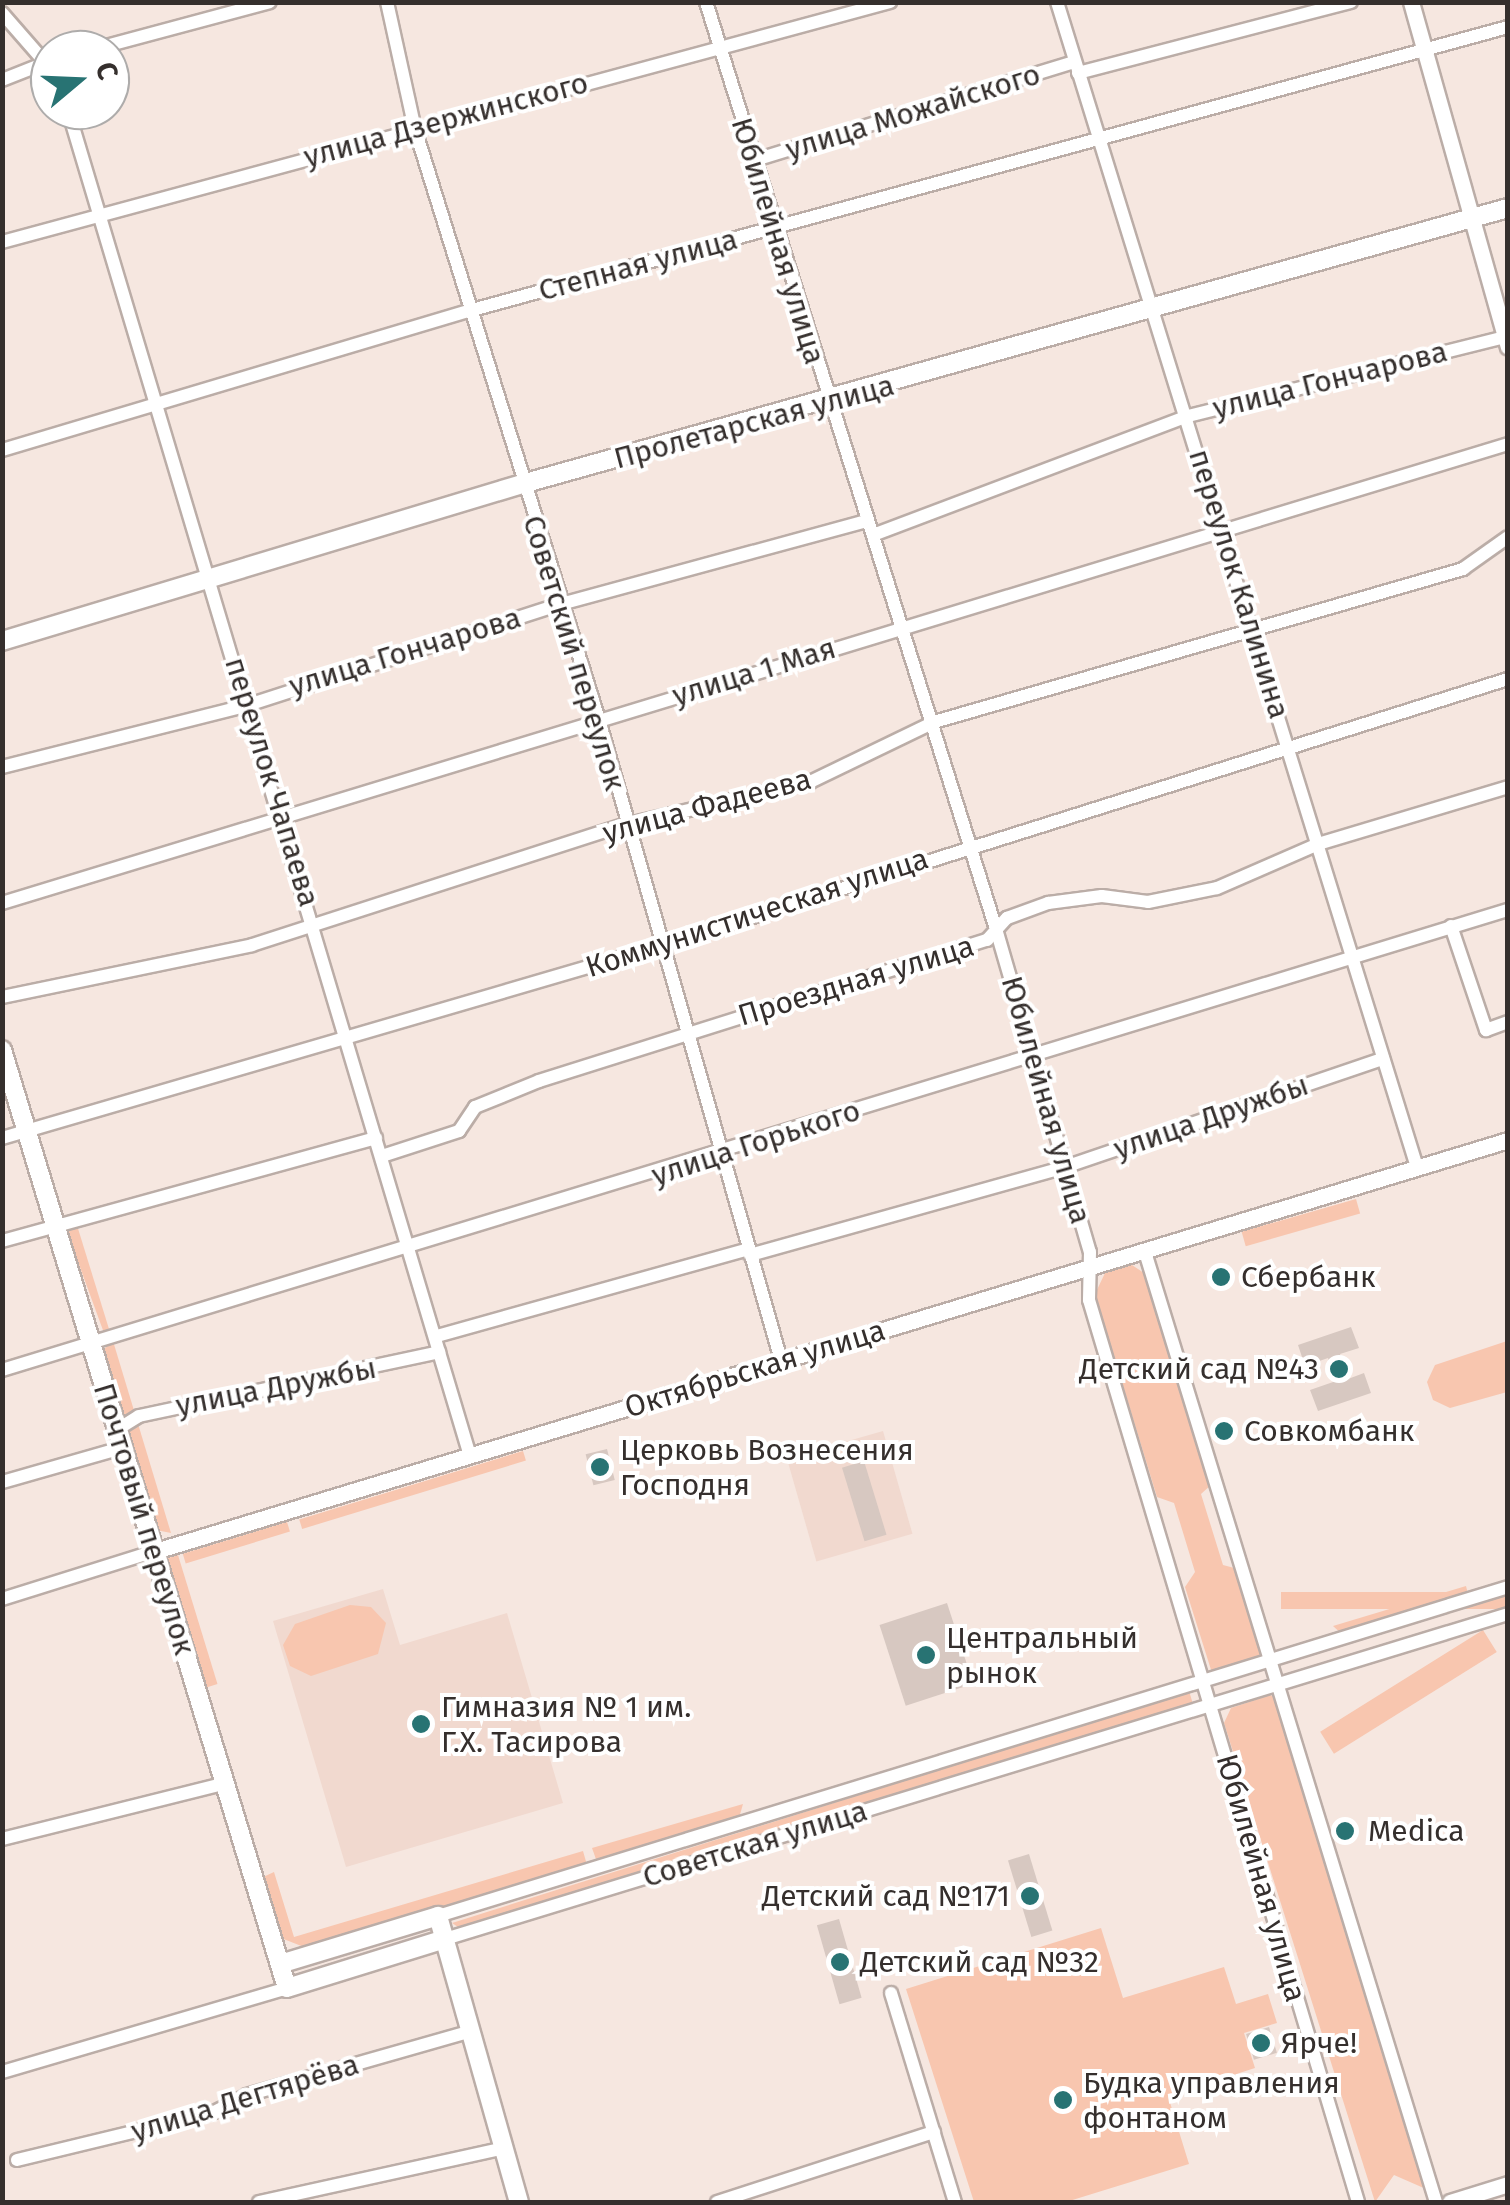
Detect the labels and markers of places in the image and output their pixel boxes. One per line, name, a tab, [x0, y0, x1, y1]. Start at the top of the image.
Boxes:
place label: Сбербанк	[1241, 1259, 1376, 1295]
marker: Сбербанк	[1210, 1266, 1232, 1288]
place label: Детский сад №43	[1079, 1351, 1319, 1387]
marker: Детский сад №43	[1328, 1358, 1350, 1380]
place label: Совкомбанк	[1244, 1413, 1414, 1449]
marker: Совкомбанк	[1213, 1420, 1235, 1442]
place label: Церковь Вознесения Господня	[620, 1432, 914, 1502]
marker: Церковь Вознесения Господня	[589, 1456, 611, 1478]
place label: Центральный рынок	[946, 1620, 1138, 1690]
marker: Центральный рынок	[915, 1644, 937, 1666]
place label: Гимназия № 1 им. Г.Х. Тасирова	[441, 1689, 691, 1760]
marker: Гимназия № 1 им. Г.Х. Тасирова	[410, 1713, 432, 1735]
place label: Mеdica	[1368, 1813, 1464, 1849]
marker: Mеdica	[1332, 1818, 1358, 1844]
place label: Детский сад №171	[762, 1878, 1010, 1914]
marker: Детский сад №171	[1019, 1885, 1041, 1907]
place label: Детский сад №32	[860, 1944, 1099, 1980]
marker: Детский сад №32	[829, 1951, 851, 1973]
place label: Ярче!	[1281, 2025, 1357, 2061]
marker: Ярче!	[1250, 2032, 1272, 2054]
place label: Будка управления фонтаном	[1083, 2065, 1340, 2136]
marker: Будка управления фонтаном	[1052, 2089, 1074, 2111]

